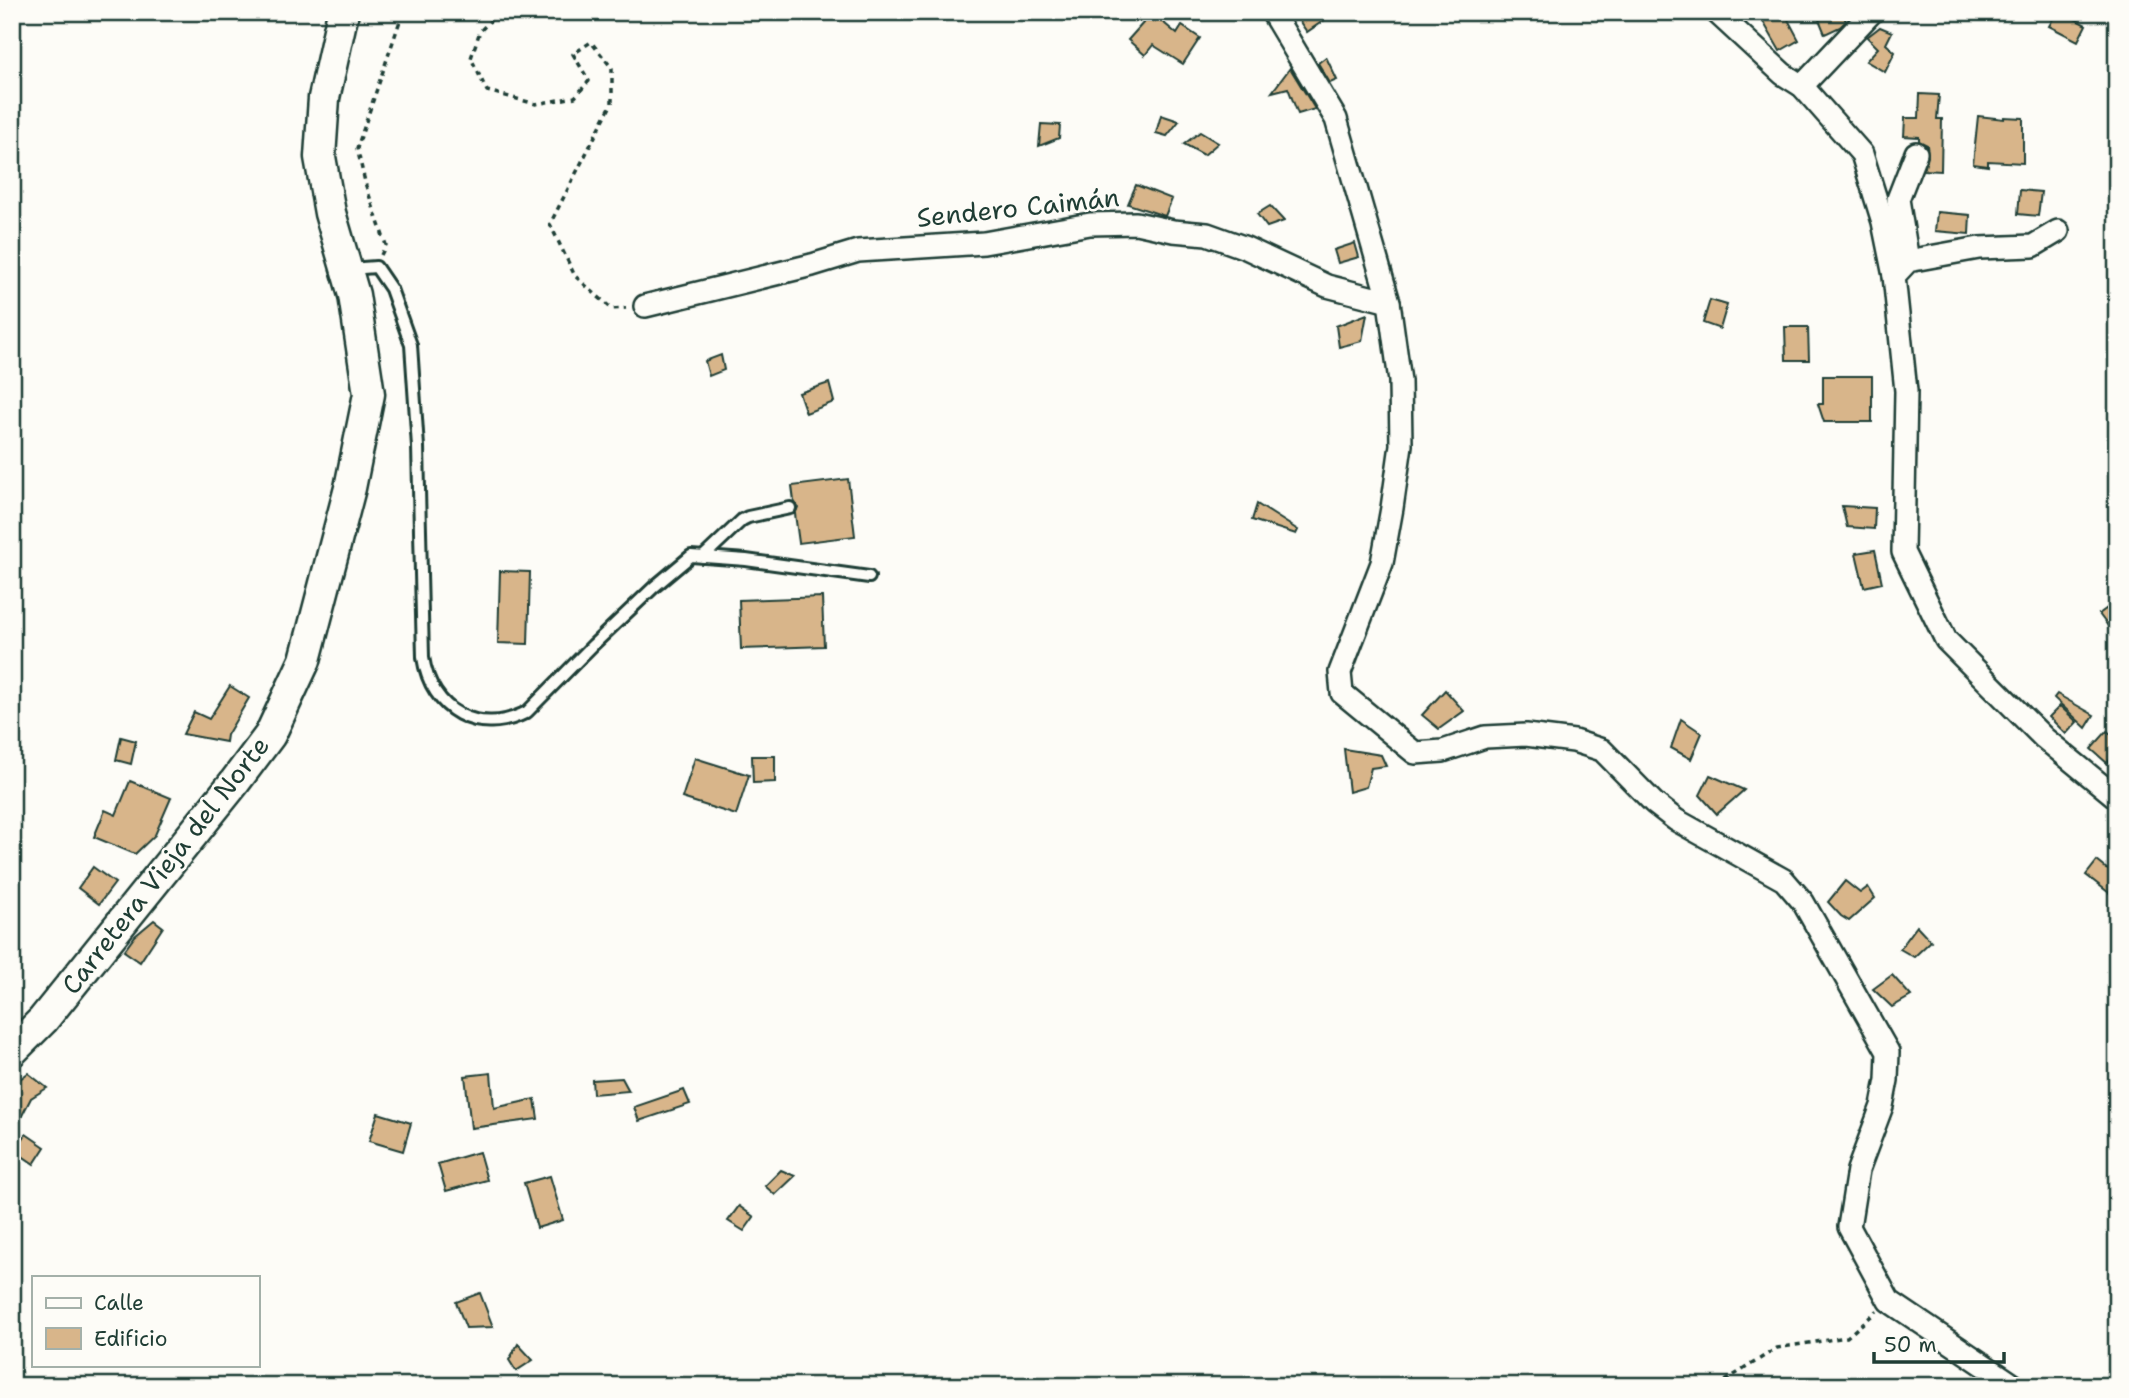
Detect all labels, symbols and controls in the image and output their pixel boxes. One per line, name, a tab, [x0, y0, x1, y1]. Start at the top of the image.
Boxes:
street label: Sendero Caimán	[915, 179, 1121, 235]
street label: Carretera Vieja del Norte	[53, 729, 277, 1001]
legend	[32, 1276, 259, 1366]
text: Calle	[94, 1289, 144, 1317]
scale bar	[1874, 1321, 2003, 1365]
text: Edificio	[94, 1325, 167, 1353]
text: 50 m	[1884, 1331, 1937, 1359]

